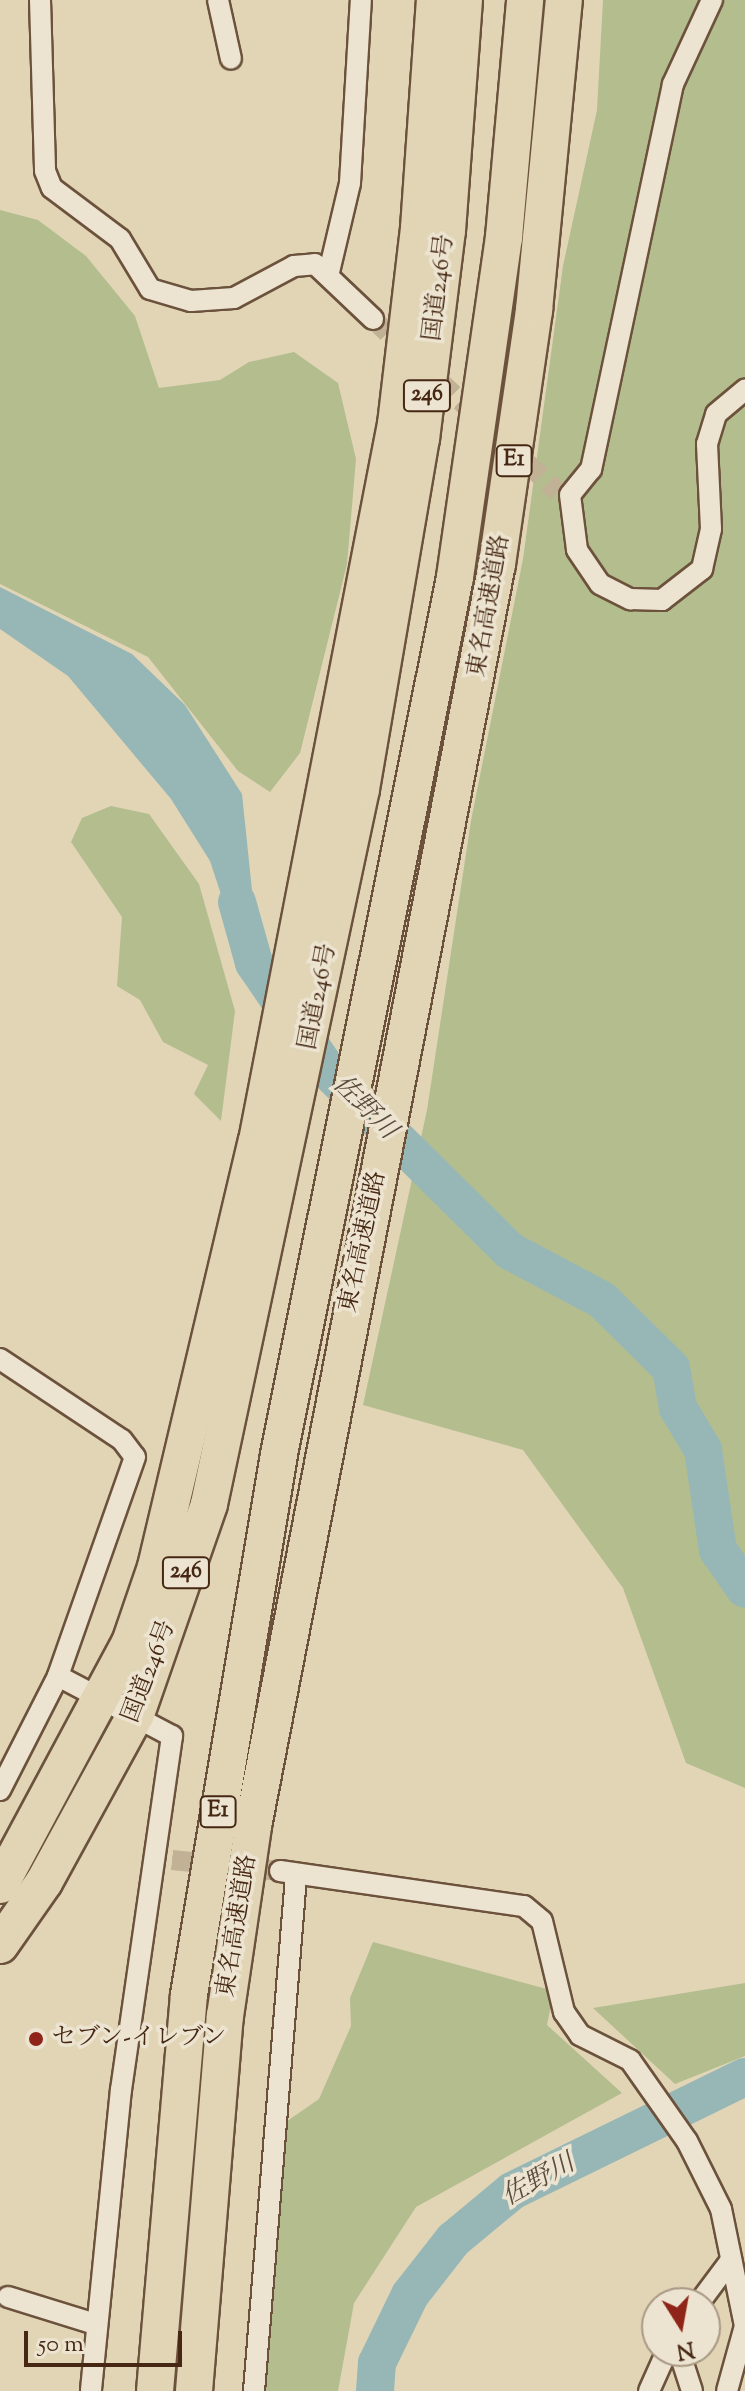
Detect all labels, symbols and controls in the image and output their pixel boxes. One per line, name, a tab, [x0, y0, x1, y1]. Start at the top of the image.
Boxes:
street label: 国道246号	[419, 233, 461, 343]
road number: 246	[401, 378, 453, 414]
road number: E1	[494, 443, 534, 479]
street label: 東名高速道路	[463, 533, 517, 679]
street label: 国道246号	[295, 942, 343, 1052]
water label: 佐野川	[325, 1069, 403, 1147]
street label: 東名高速道路	[335, 1169, 393, 1315]
road number: 246	[160, 1555, 212, 1591]
street label: 国道246号	[117, 1617, 183, 1727]
road number: E1	[198, 1794, 238, 1830]
street label: 東名高速道路	[213, 1853, 263, 1999]
place label: セブン-イレブン	[52, 2025, 228, 2053]
marker: セブン-イレブン	[27, 2030, 45, 2048]
water label: 佐野川	[497, 2148, 581, 2214]
north arrow	[641, 2287, 721, 2367]
scale bar	[28, 2315, 186, 2365]
text: 50 m	[38, 2328, 84, 2362]
text: N	[674, 2331, 697, 2366]

